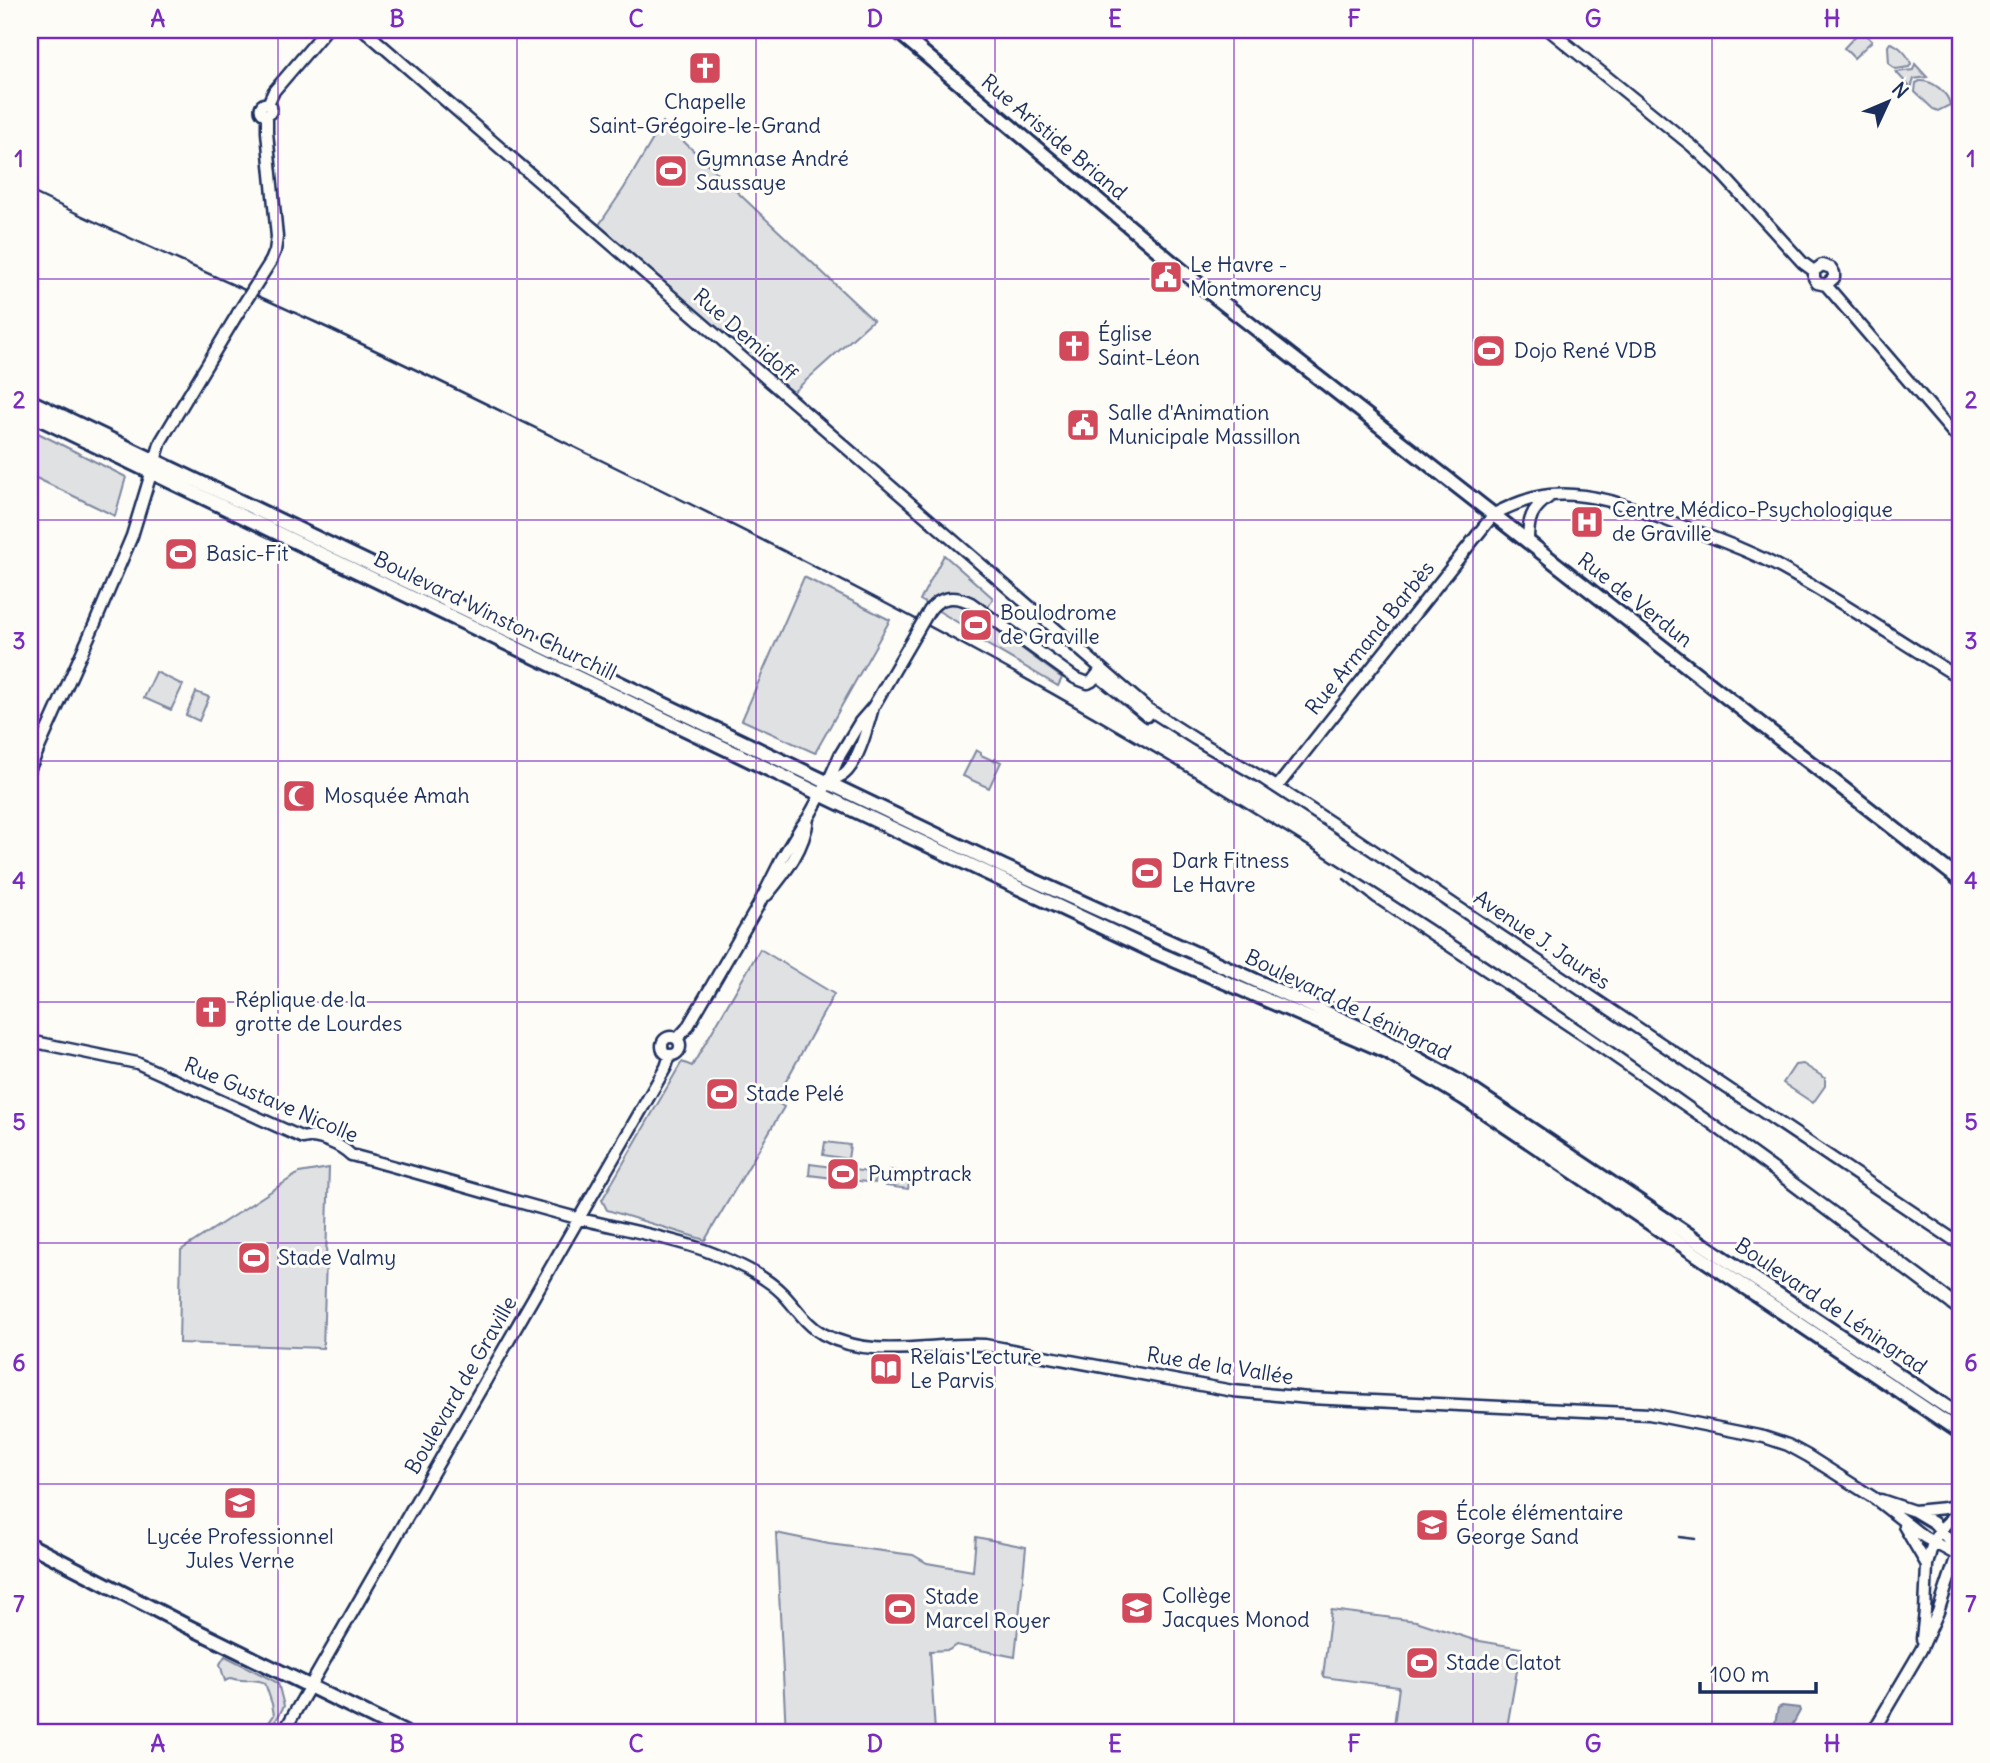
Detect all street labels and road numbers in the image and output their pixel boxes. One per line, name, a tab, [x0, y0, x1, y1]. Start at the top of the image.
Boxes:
street label: Rue Aristide Briand	[976, 68, 1133, 205]
street label: Rue Demidoff	[688, 282, 804, 388]
street label: Boulevard Winston Churchill	[370, 545, 621, 686]
street label: Rue de Verdun	[1572, 546, 1698, 653]
street label: Rue Armand Barbès	[1299, 555, 1440, 720]
street label: Avenue J. Jaurès	[1469, 884, 1616, 995]
street label: Boulevard de Léningrad	[1241, 943, 1456, 1066]
street label: Rue Gustave Nicolle	[180, 1051, 362, 1148]
street label: Boulevard de Léningrad	[1730, 1231, 1932, 1380]
street label: Boulevard de Graville	[399, 1291, 523, 1479]
street label: Rue de la Vallée	[1145, 1341, 1295, 1390]

